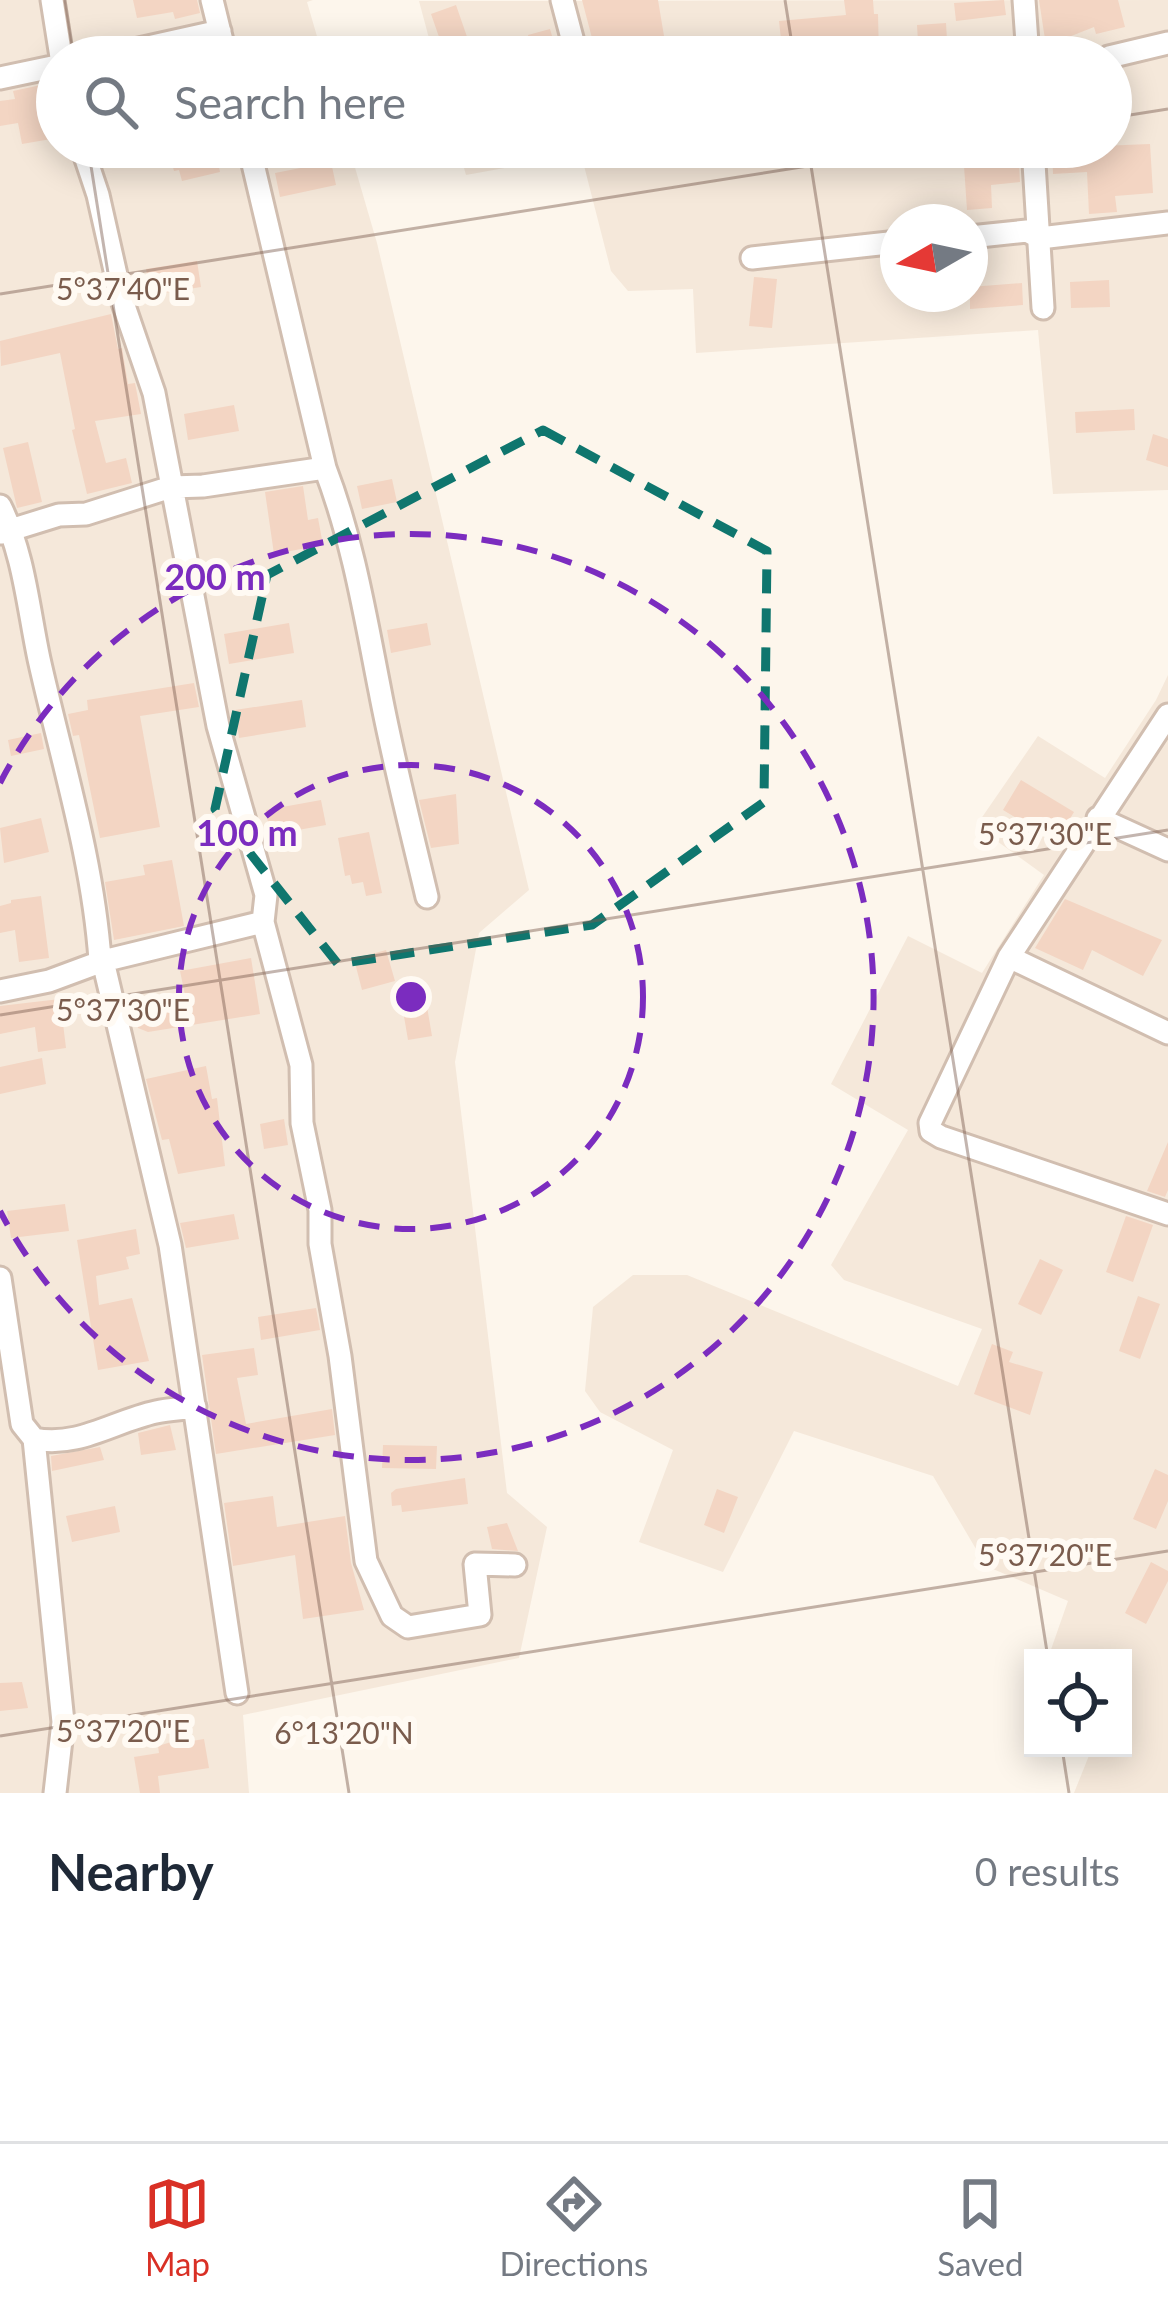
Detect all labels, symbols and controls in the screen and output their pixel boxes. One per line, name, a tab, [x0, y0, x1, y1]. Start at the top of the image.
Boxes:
search box	[36, 36, 1132, 168]
icon: search	[78, 69, 144, 135]
text: Search here	[174, 75, 406, 129]
north arrow	[880, 204, 988, 312]
text: 5°37'40"E	[56, 270, 190, 306]
text: 200 m	[164, 554, 266, 598]
text: 100 m	[196, 810, 298, 854]
text: 5°37'30"E	[978, 815, 1112, 851]
centre of rings	[390, 976, 432, 1018]
text: 5°37'30"E	[56, 991, 190, 1027]
text: 5°37'20"E	[978, 1536, 1112, 1572]
map controls	[1024, 1649, 1132, 1757]
button: locate	[1024, 1649, 1132, 1757]
text: 5°37'20"E	[56, 1712, 190, 1748]
text: 6°13'20"N	[274, 1714, 414, 1750]
text: Nearby	[48, 1841, 214, 1902]
text: 0 results	[975, 1848, 1120, 1894]
tab: Map	[144, 2171, 210, 2283]
tab: Directions	[499, 2171, 648, 2283]
tab: Saved	[937, 2171, 1024, 2283]

